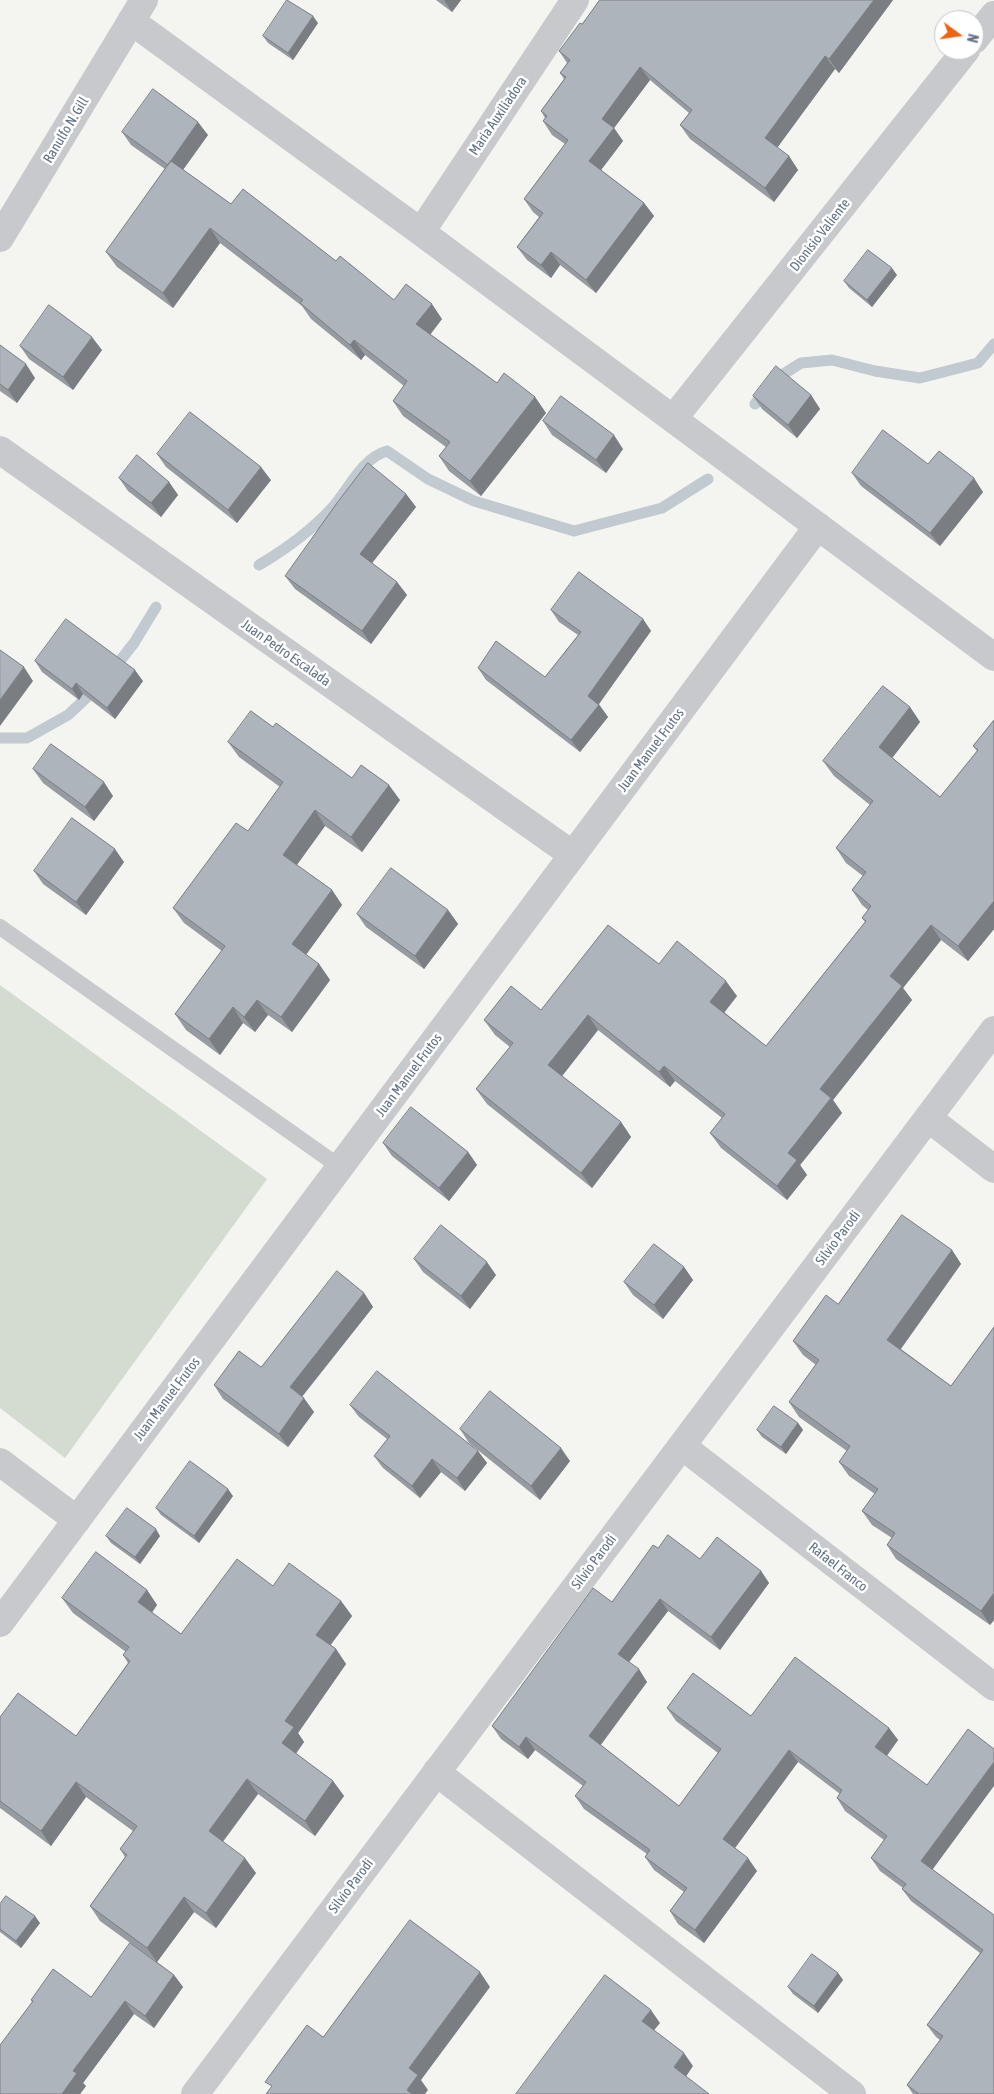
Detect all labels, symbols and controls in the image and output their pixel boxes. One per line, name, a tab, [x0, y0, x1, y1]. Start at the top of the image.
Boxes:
north arrow	[934, 10, 984, 60]
text: N	[964, 32, 981, 44]
street label: Maria Auxiliadora	[466, 74, 530, 158]
street label: Ranulfo N. Gill	[40, 94, 92, 166]
street label: Dionisio Valiente	[786, 195, 854, 275]
street label: Juan Pedro Escalada	[238, 616, 334, 690]
street label: Juan Manuel Frutos	[614, 705, 688, 795]
street label: Juan Manuel Frutos	[372, 1030, 446, 1120]
street label: Silvio Parodi	[812, 1207, 864, 1269]
street label: Juan Manuel Frutos	[130, 1354, 204, 1444]
street label: Silvio Parodi	[568, 1531, 620, 1593]
street label: Rafael Franco	[805, 1539, 871, 1595]
street label: Silvio Parodi	[325, 1855, 377, 1917]

